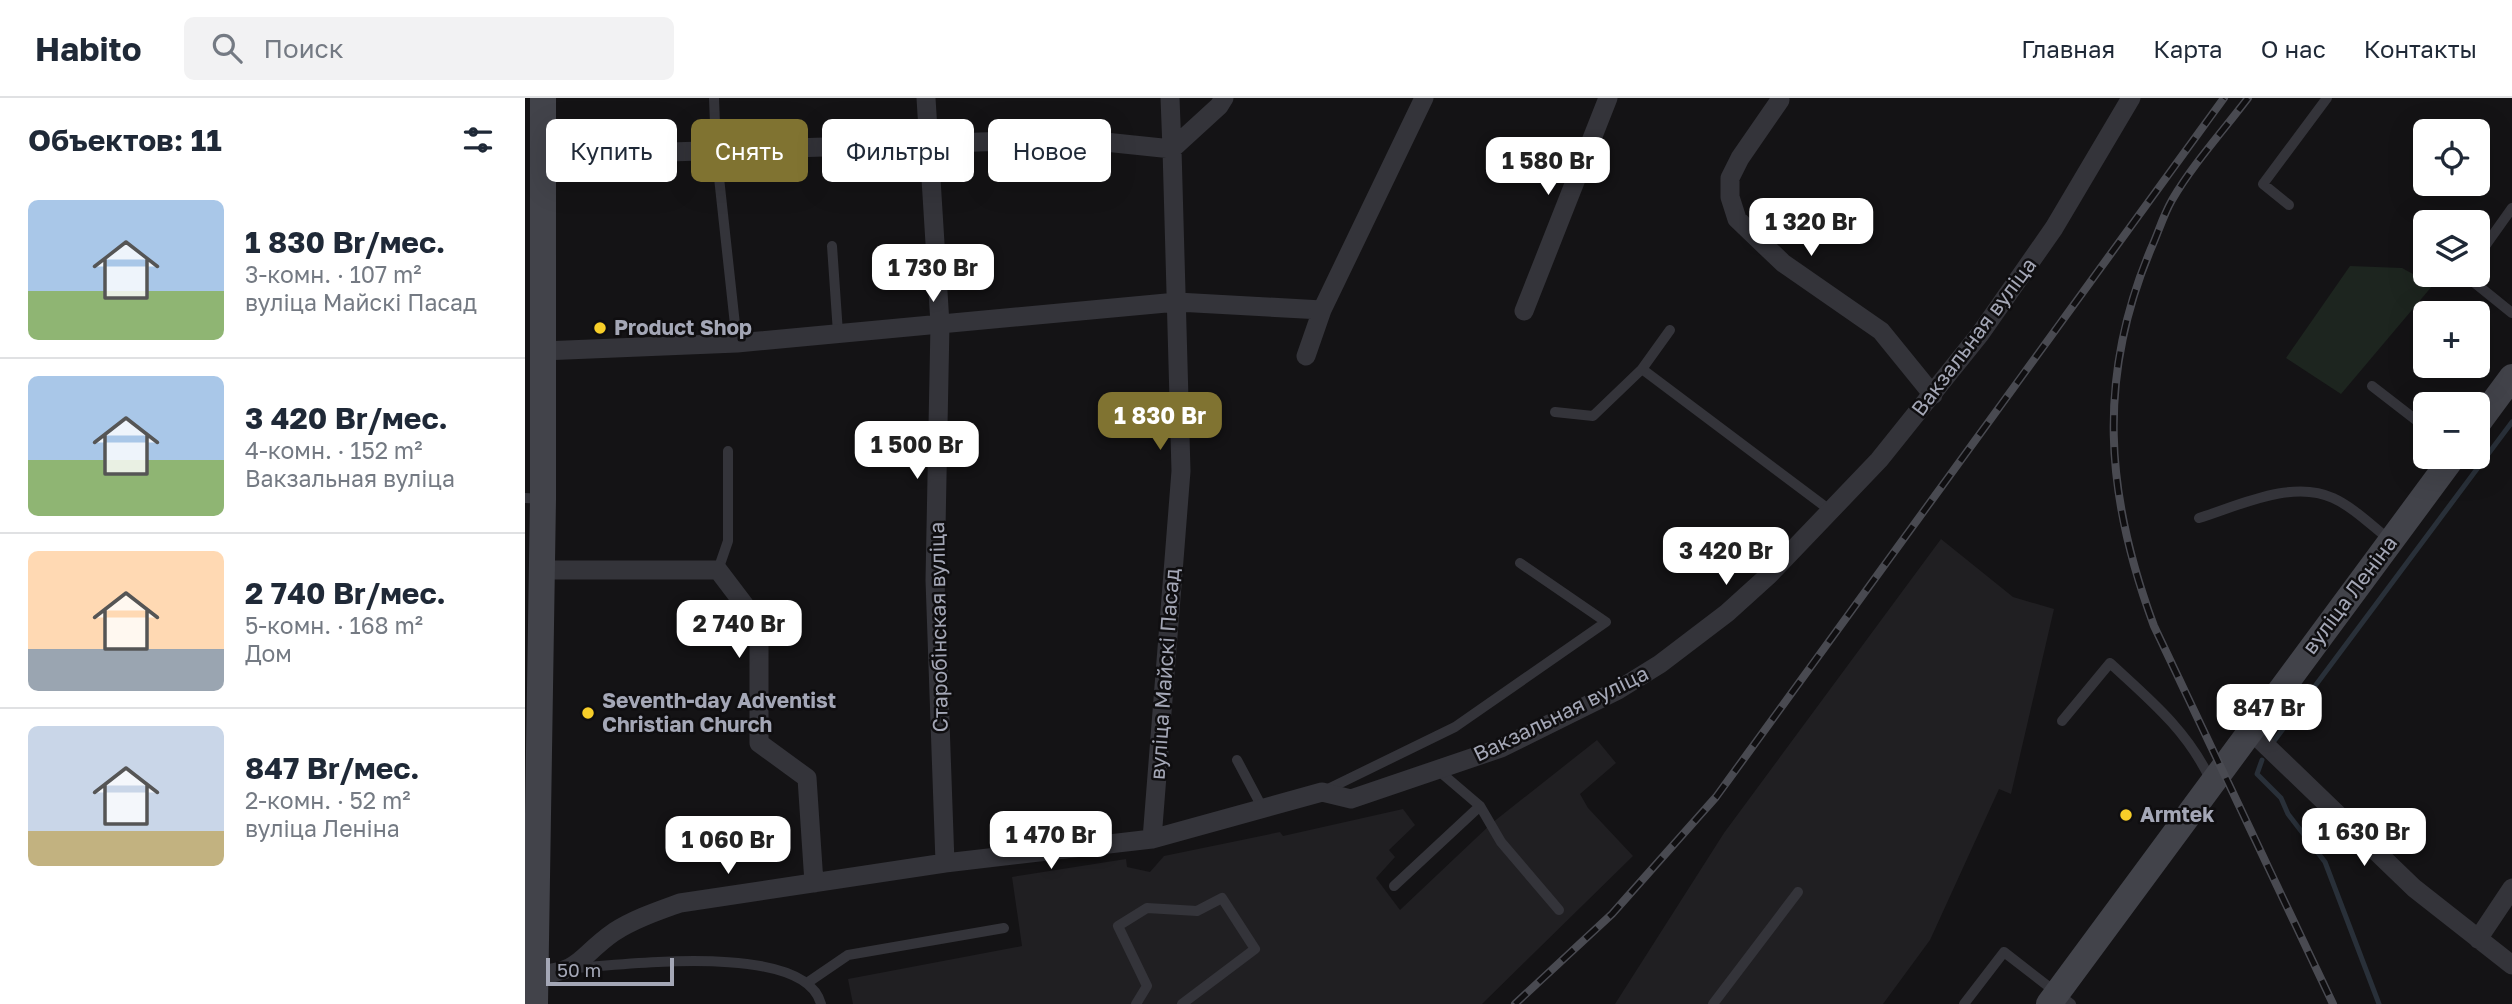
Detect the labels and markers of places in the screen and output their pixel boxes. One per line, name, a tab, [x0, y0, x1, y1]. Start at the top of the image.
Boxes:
pin: 1 580 Br	[1476, 138, 1620, 197]
pin: 1 320 Br	[1739, 198, 1883, 258]
pin: 1 730 Br	[861, 244, 1005, 304]
place label: Product Shop	[614, 314, 752, 340]
marker: Product Shop	[592, 320, 608, 336]
pin: 1 830 Br	[1088, 392, 1232, 452]
pin: 1 500 Br	[845, 422, 989, 481]
pin: 3 420 Br	[1654, 528, 1798, 587]
pin: 2 740 Br	[667, 601, 811, 660]
pin: 847 Br	[2212, 684, 2326, 744]
place label: Seventh-day Adventist Christian Church	[602, 687, 836, 737]
marker: Seventh-day Adventist Christian Church	[580, 705, 596, 721]
place label: Armtek	[2140, 801, 2214, 827]
marker: Armtek	[2118, 807, 2134, 823]
pin: 1 630 Br	[2292, 808, 2436, 868]
pin: 1 470 Br	[979, 812, 1123, 871]
pin: 1 060 Br	[656, 816, 800, 876]

